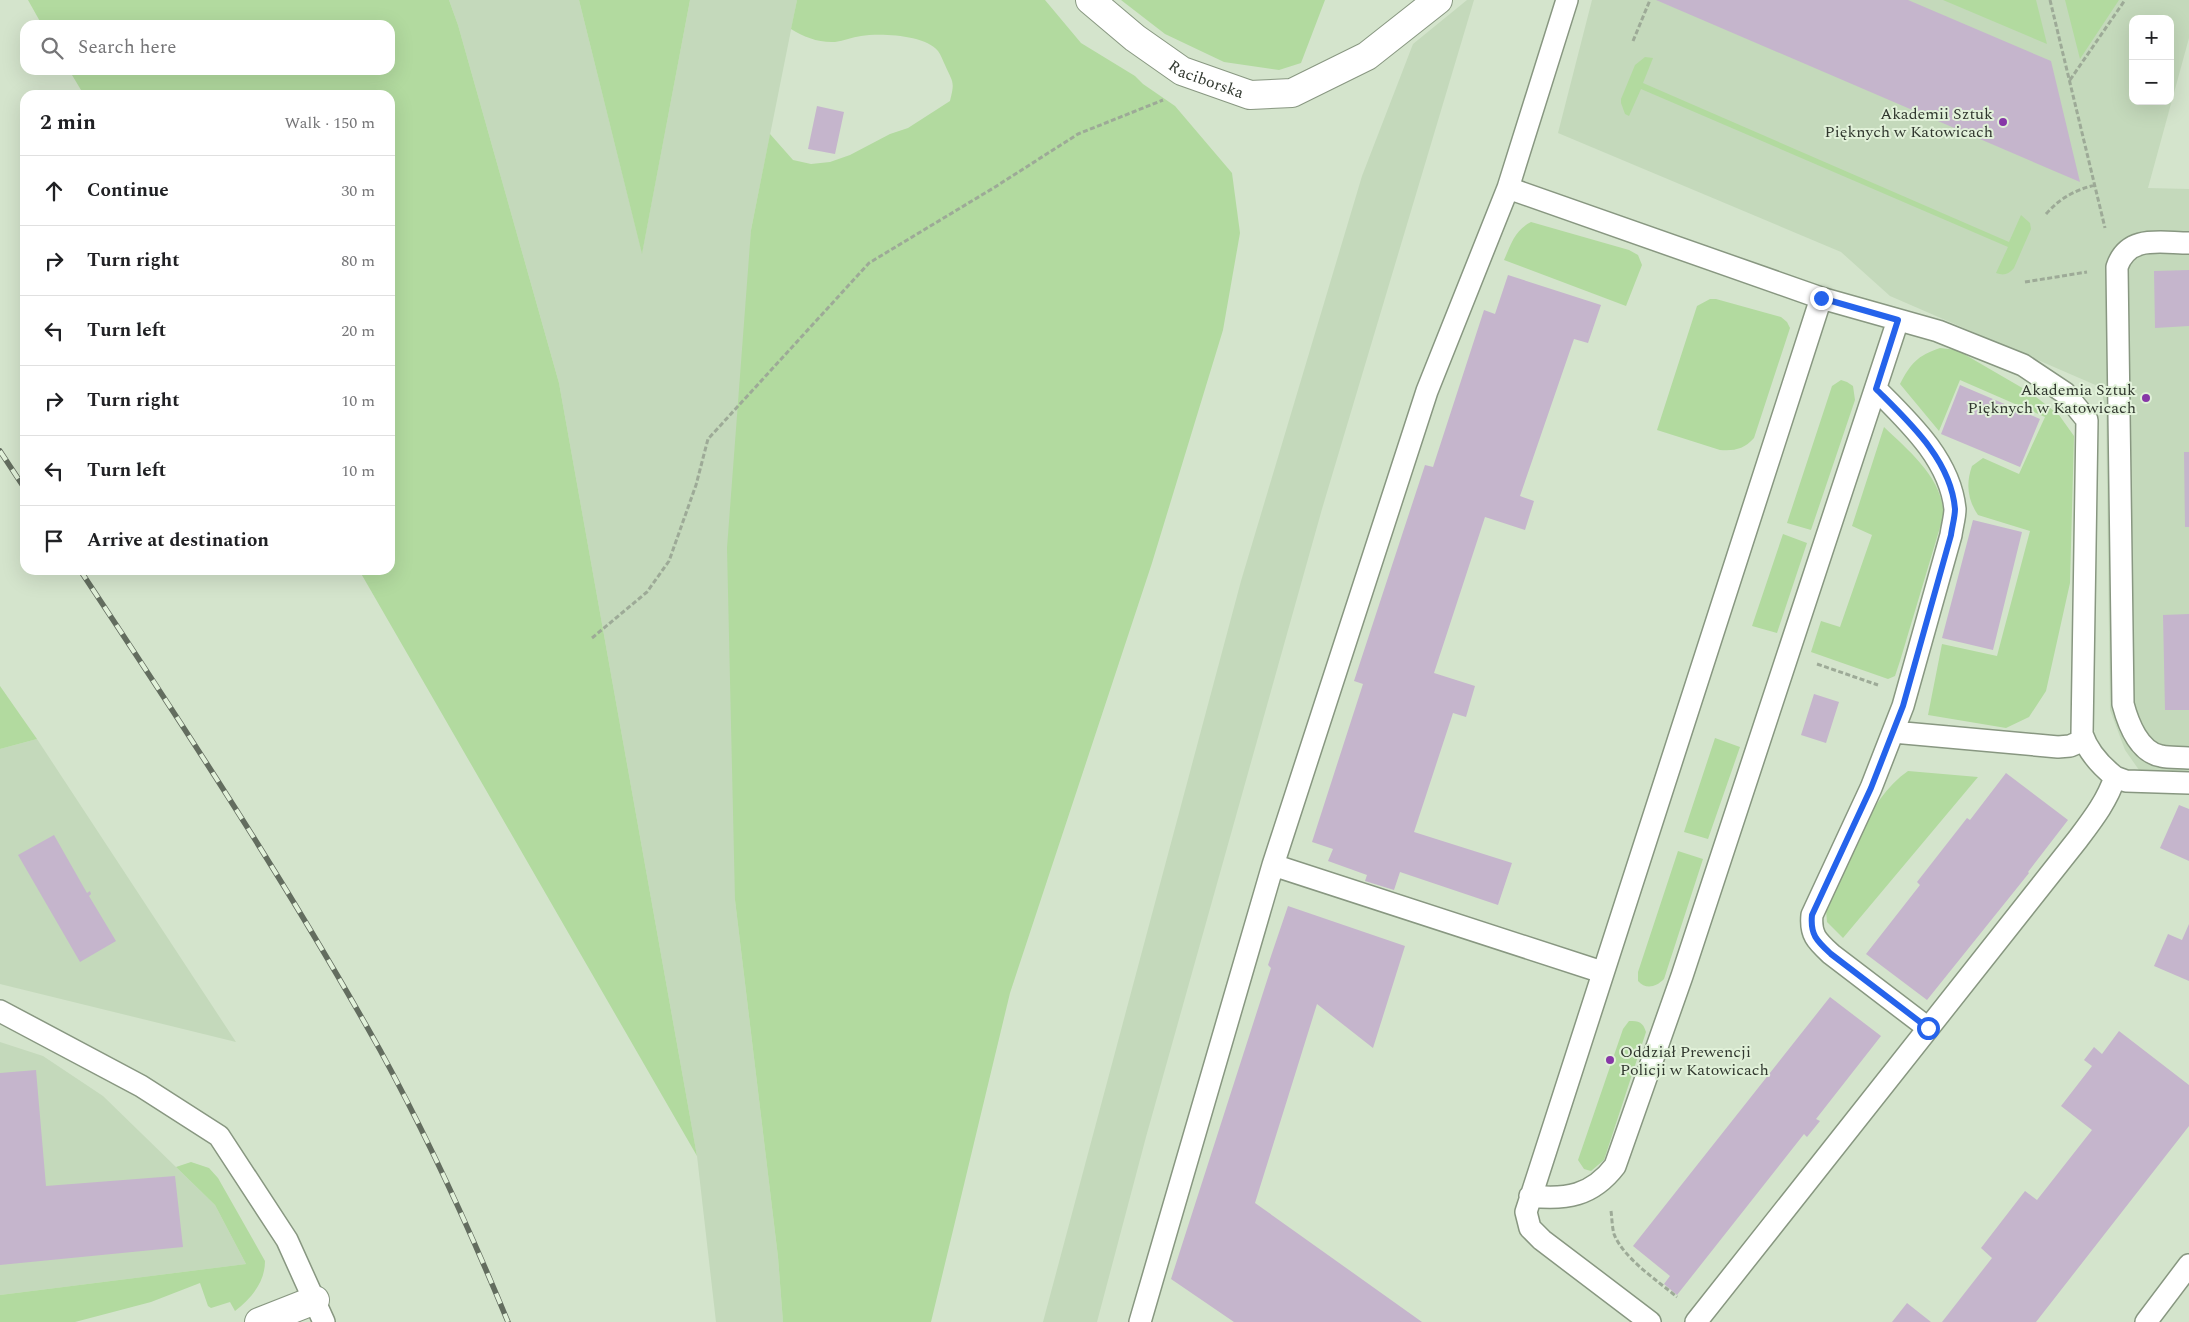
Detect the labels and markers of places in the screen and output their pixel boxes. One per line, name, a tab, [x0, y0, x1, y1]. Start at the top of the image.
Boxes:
place label: Akademii Sztuk Pięknych w Katowicach	[1824, 102, 1993, 144]
marker: Akademii Sztuk Pięknych w Katowicach	[1997, 116, 2009, 128]
place label: Akademia Sztuk Pięknych w Katowicach	[1967, 378, 2136, 420]
marker: Akademia Sztuk Pięknych w Katowicach	[2140, 392, 2152, 404]
place label: Oddział Prewencji Policji w Katowicach	[1620, 1040, 1769, 1082]
marker: Oddział Prewencji Policji w Katowicach	[1604, 1054, 1616, 1066]

